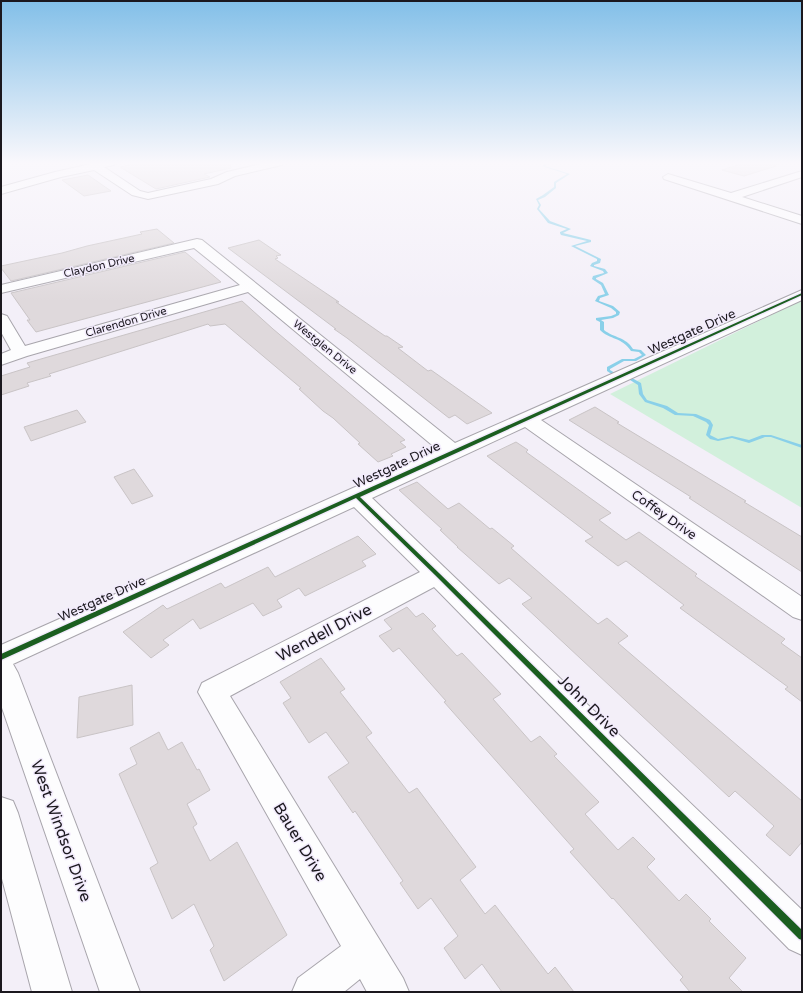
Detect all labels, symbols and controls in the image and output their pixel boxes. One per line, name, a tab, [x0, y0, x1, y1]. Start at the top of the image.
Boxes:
street label: Claydon Drive	[62, 252, 136, 280]
street label: Clarendon Drive	[84, 304, 168, 340]
street label: Westgate Drive	[646, 306, 738, 358]
street label: Westglen Drive	[290, 317, 360, 377]
street label: Westgate Drive	[351, 438, 443, 492]
street label: Coffey Drive	[628, 487, 700, 543]
street label: Westgate Drive	[56, 573, 148, 625]
street label: Wendell Drive	[273, 600, 375, 666]
street label: John Drive	[554, 671, 624, 741]
street label: West Windsor Drive	[26, 757, 96, 905]
street label: Bauer Drive	[269, 799, 331, 885]

